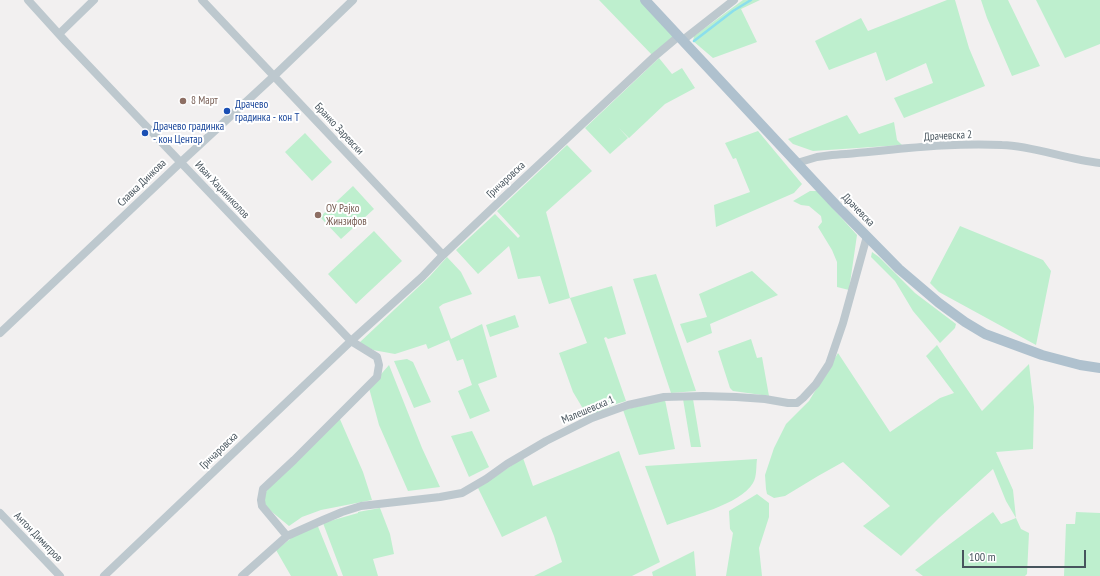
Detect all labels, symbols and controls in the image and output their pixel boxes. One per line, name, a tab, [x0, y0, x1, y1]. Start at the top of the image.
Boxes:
place label: 8 Март	[191, 94, 218, 108]
marker: 8 Март	[178, 96, 188, 106]
place label: Драчево градинка - кон Т	[235, 98, 299, 124]
street label: Бранко Заревски	[312, 100, 366, 158]
marker: Драчево градинка - кон Т	[222, 106, 232, 116]
place label: Драчево градинка - кон Центар	[153, 120, 224, 146]
marker: Драчево градинка - кон Центар	[140, 128, 150, 138]
street label: Драчевска 2	[924, 128, 972, 144]
street label: Славка Динкова	[115, 157, 169, 209]
street label: Иван Хаџиниколов	[192, 159, 252, 221]
street label: Грнчаровска	[484, 159, 528, 201]
street label: Драчевска	[839, 191, 877, 229]
place label: ОУ Рајко Жинзифов	[326, 202, 367, 228]
marker: ОУ Рајко Жинзифов	[313, 210, 323, 220]
street label: Малешевска 1	[560, 393, 616, 427]
street label: Грнчаровска	[197, 430, 241, 472]
street label: Антон Димитров	[11, 509, 65, 565]
scale bar	[964, 542, 1088, 568]
text: 100 m	[969, 549, 996, 564]

